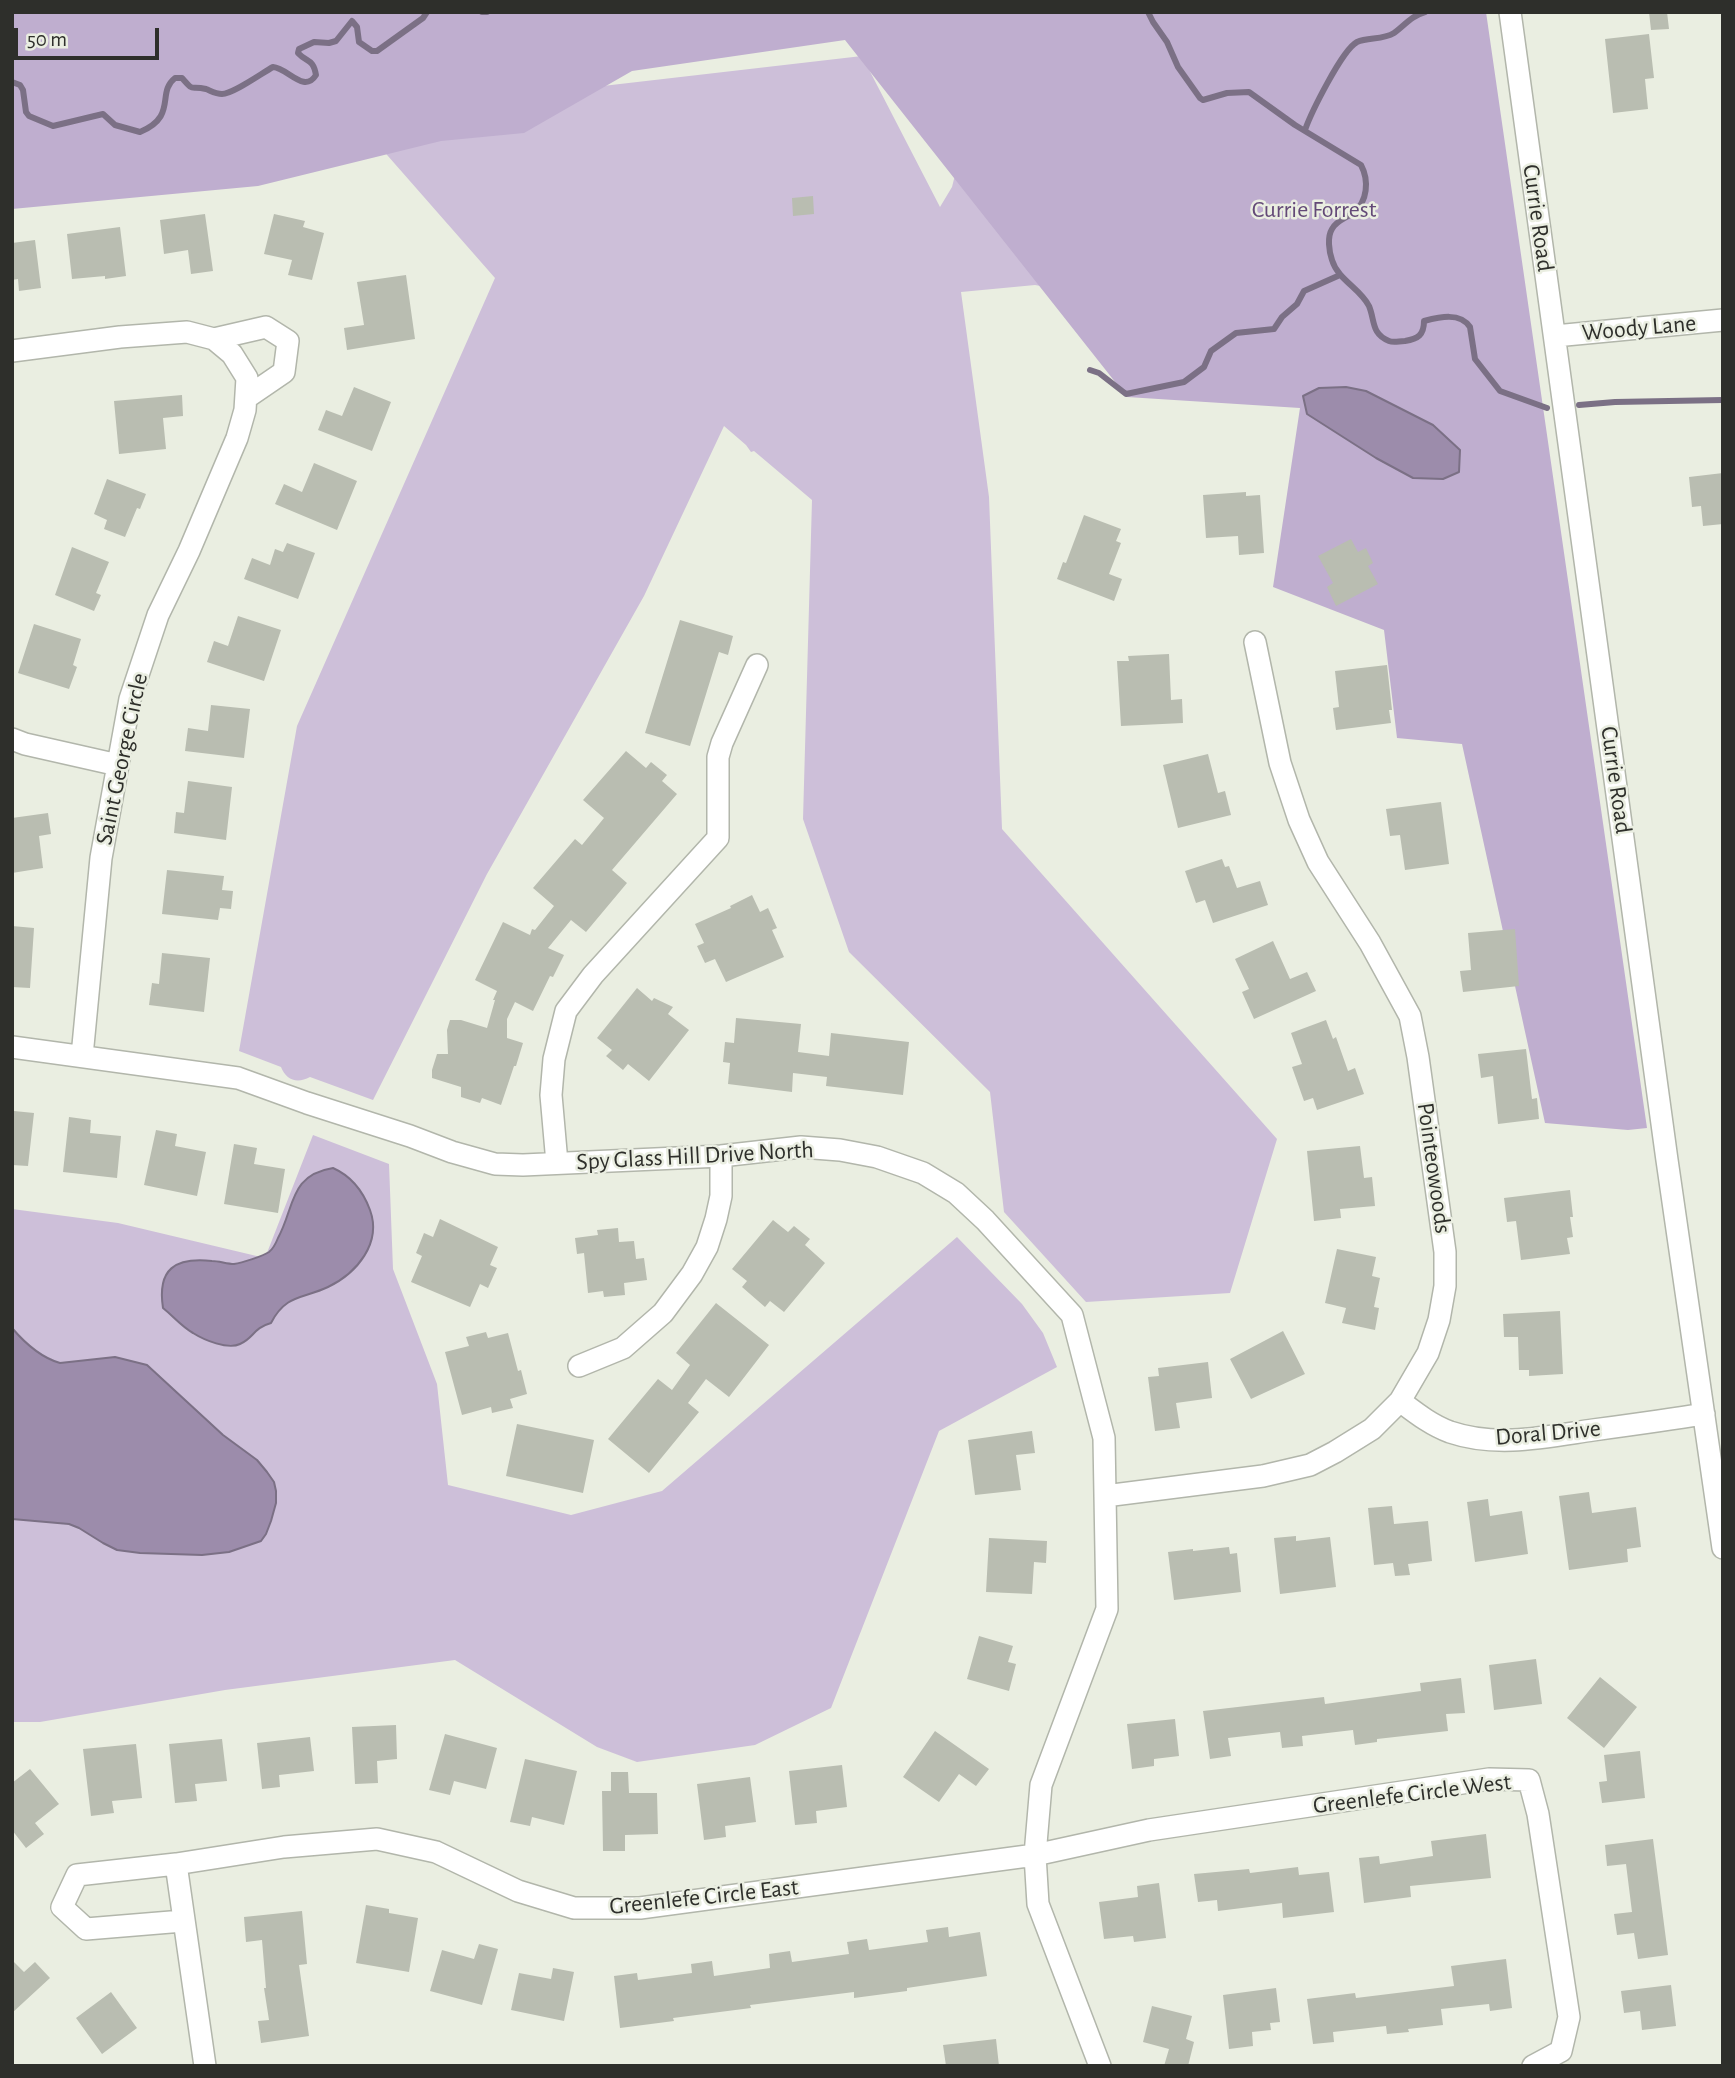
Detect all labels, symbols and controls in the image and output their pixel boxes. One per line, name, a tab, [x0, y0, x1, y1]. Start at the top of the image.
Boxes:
scale bar	[18, 14, 163, 58]
text: 50 m	[27, 29, 67, 50]
street label: Currie Road	[1516, 162, 1560, 274]
park label: Currie Forrest	[1252, 196, 1376, 224]
street label: Woody Lane	[1581, 309, 1697, 347]
street label: Saint George Circle	[90, 670, 154, 848]
street label: Currie Road	[1594, 724, 1638, 836]
street label: Pointeowoods	[1411, 1101, 1457, 1235]
street label: Spy Glass Hill Drive North	[576, 1135, 814, 1177]
street label: Doral Drive	[1494, 1414, 1602, 1452]
street label: Greenlefe Circle West	[1311, 1768, 1513, 1820]
street label: Greenlefe Circle East	[608, 1873, 800, 1921]

